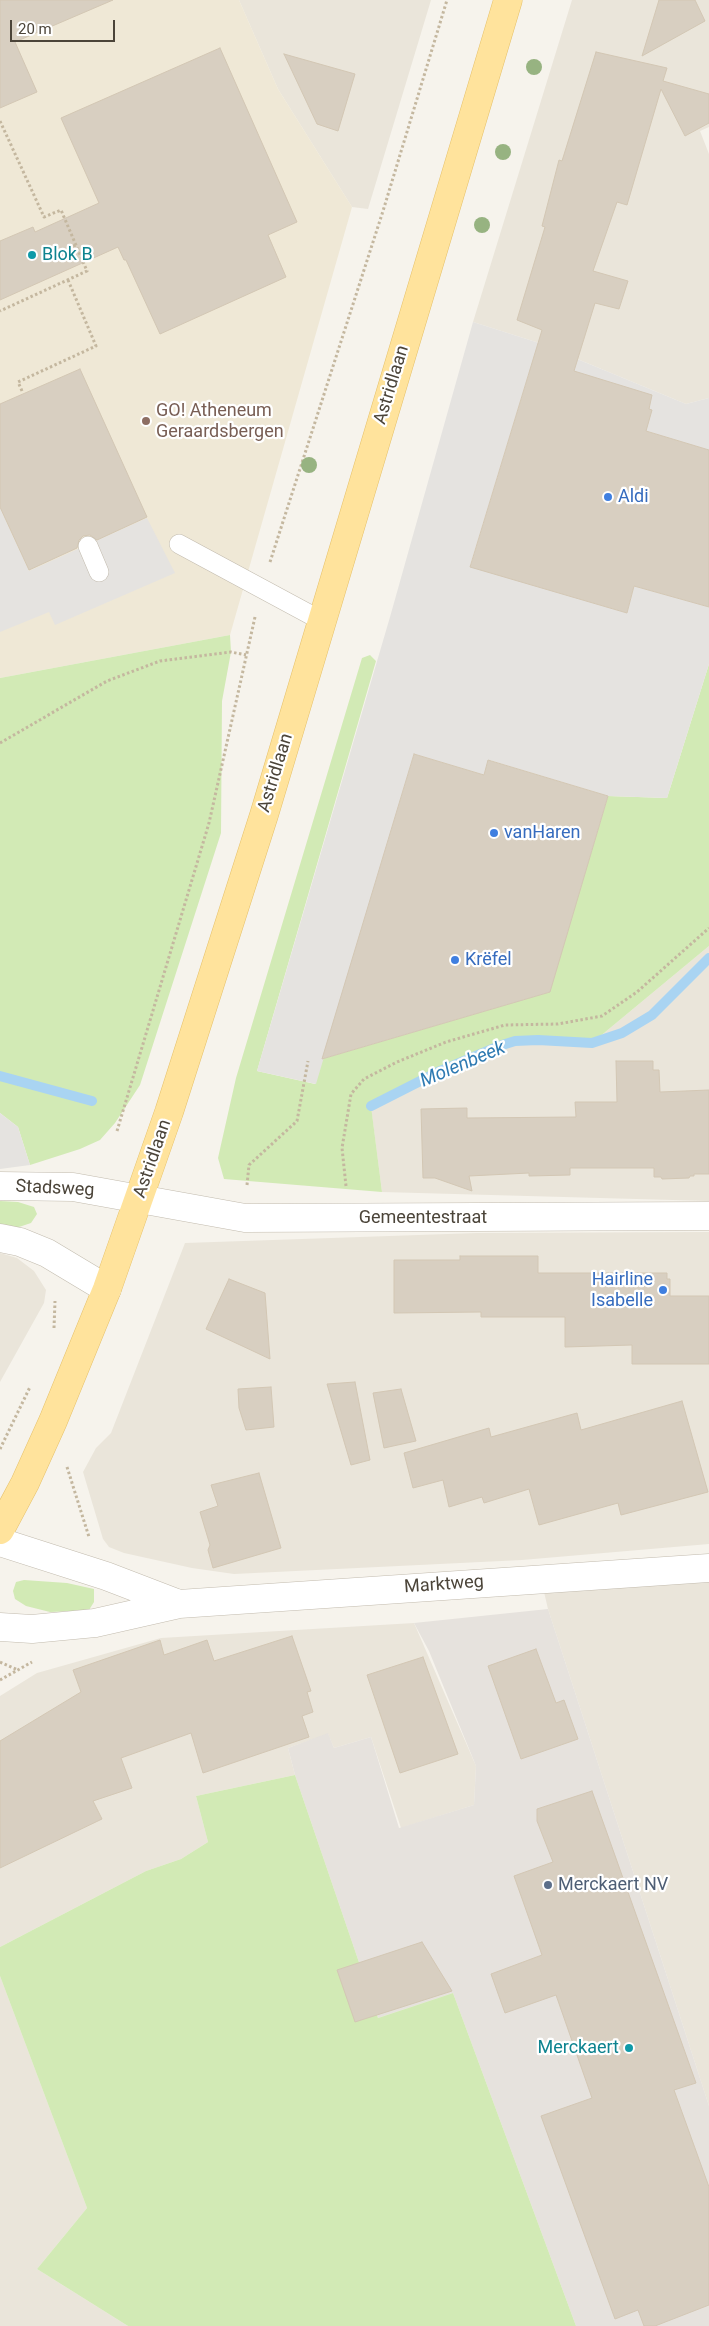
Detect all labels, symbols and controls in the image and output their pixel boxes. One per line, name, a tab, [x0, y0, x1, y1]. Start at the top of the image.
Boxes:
scale bar	[12, 10, 118, 42]
text: 20 m	[18, 20, 52, 38]
place label: Blok B	[42, 244, 93, 266]
marker: Blok B	[26, 249, 38, 261]
street label: Astridlaan	[370, 343, 414, 427]
place label: GO! Atheneum Geraardsbergen	[156, 400, 284, 442]
marker: GO! Atheneum Geraardsbergen	[140, 415, 152, 427]
place label: Aldi	[618, 486, 649, 508]
marker: Aldi	[602, 491, 614, 503]
street label: Astridlaan	[254, 731, 298, 815]
place label: vanHaren	[504, 822, 580, 844]
marker: vanHaren	[488, 827, 500, 839]
place label: Krëfel	[465, 949, 512, 971]
marker: Krëfel	[449, 954, 461, 966]
water label: Molenbeek	[417, 1037, 509, 1093]
street label: Astridlaan	[130, 1117, 176, 1201]
street label: Stadsweg	[15, 1176, 95, 1202]
street label: Gemeentestraat	[359, 1207, 487, 1229]
place label: Hairline Isabelle	[591, 1269, 653, 1312]
marker: Hairline Isabelle	[657, 1284, 669, 1296]
street label: Marktweg	[403, 1571, 485, 1599]
place label: Merckaert NV	[558, 1874, 668, 1896]
marker: Merckaert NV	[542, 1879, 554, 1891]
place label: Merckaert	[537, 2037, 619, 2059]
marker: Merckaert	[623, 2042, 635, 2054]

